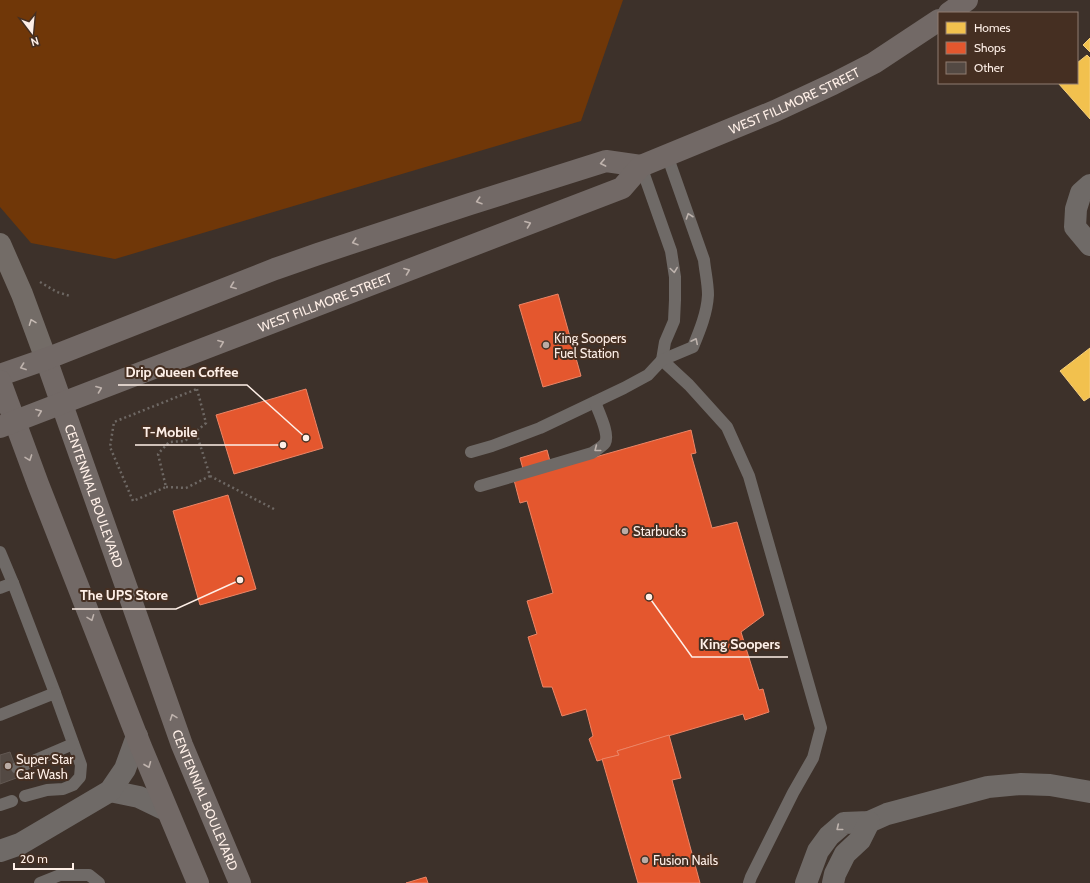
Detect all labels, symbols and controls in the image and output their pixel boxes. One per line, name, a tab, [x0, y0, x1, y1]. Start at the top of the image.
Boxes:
north arrow	[12, 12, 52, 52]
legend	[938, 12, 1078, 84]
text: Homes	[974, 20, 1011, 35]
text: N	[29, 34, 40, 49]
text: Shops	[974, 40, 1006, 55]
text: Other	[974, 60, 1004, 75]
street label: WEST FILLMORE STREET	[726, 64, 862, 137]
one-way arrow	[600, 158, 606, 166]
one-way arrow	[476, 196, 483, 205]
one-way arrow	[685, 213, 693, 220]
one-way arrow	[525, 220, 532, 228]
one-way arrow	[352, 237, 359, 245]
one-way arrow	[669, 267, 678, 273]
one-way arrow	[404, 268, 411, 276]
street label: WEST FILLMORE STREET	[256, 269, 394, 335]
one-way arrow	[230, 281, 237, 289]
one-way arrow	[29, 319, 37, 326]
place label: King Soopers Fuel Station	[554, 330, 627, 361]
one-way arrow	[690, 338, 698, 345]
one-way arrow	[217, 339, 224, 347]
marker: King Soopers Fuel Station	[541, 340, 551, 350]
callout: Drip Queen Coffee	[118, 359, 247, 385]
one-way arrow	[20, 362, 27, 371]
text: Drip Queen Coffee	[126, 363, 238, 381]
one-way arrow	[95, 385, 102, 393]
one-way arrow	[36, 409, 43, 417]
callout: T-Mobile	[135, 419, 206, 445]
street label: CENTENNIAL BOULEVARD	[62, 422, 127, 570]
text: T-Mobile	[143, 423, 197, 441]
one-way arrow	[595, 444, 602, 451]
one-way arrow	[24, 454, 32, 461]
place label: Starbucks	[633, 523, 687, 539]
marker: Starbucks	[620, 526, 630, 536]
callout: The UPS Store	[72, 583, 176, 609]
text: The UPS Store	[80, 586, 168, 604]
one-way arrow	[86, 615, 94, 622]
callout: King Soopers	[692, 631, 788, 657]
text: King Soopers	[700, 635, 780, 653]
one-way arrow	[169, 714, 177, 721]
street label: CENTENNIAL BOULEVARD	[169, 727, 242, 873]
place label: Super Star Car Wash	[16, 751, 74, 782]
marker: Super Star Car Wash	[3, 761, 13, 771]
one-way arrow	[144, 762, 152, 769]
one-way arrow	[836, 823, 843, 830]
scale bar	[14, 845, 73, 871]
text: 20 m	[20, 851, 48, 866]
place label: Fusion Nails	[653, 852, 719, 868]
marker: Fusion Nails	[640, 855, 650, 865]

